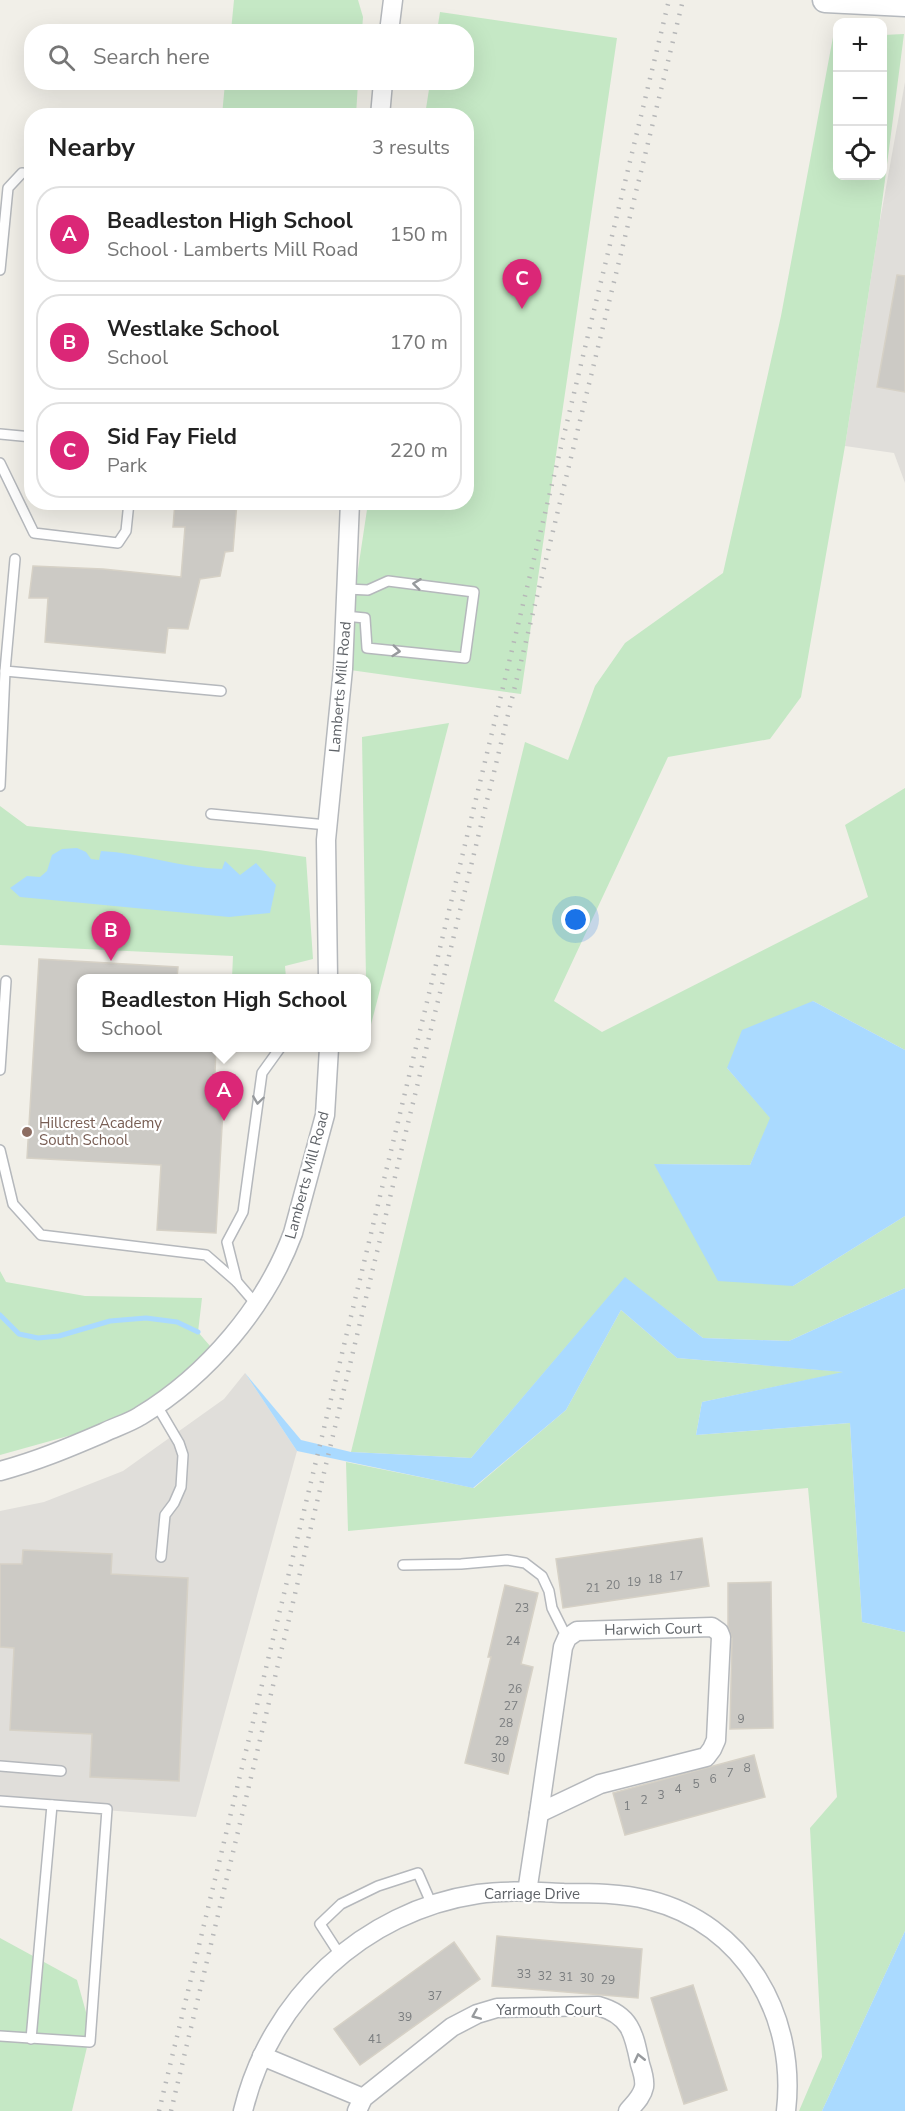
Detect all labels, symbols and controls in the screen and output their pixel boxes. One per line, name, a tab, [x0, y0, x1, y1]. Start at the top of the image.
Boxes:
map controls	[833, 18, 887, 180]
button: +	[833, 18, 887, 72]
search box	[24, 24, 474, 90]
icon: search	[45, 41, 78, 74]
text: Search here	[93, 42, 210, 72]
button: −	[833, 72, 887, 126]
button: locate	[833, 126, 887, 180]
text: Nearby	[48, 130, 135, 165]
text: 3 results	[372, 134, 450, 161]
text: Beadleston High School	[107, 206, 353, 236]
text: A	[62, 221, 77, 248]
text: 150 m	[390, 221, 448, 248]
text: School · Lamberts Mill Road	[107, 236, 359, 263]
pin: C	[502, 260, 542, 309]
text: Westlake School	[107, 314, 279, 344]
text: B	[63, 329, 76, 356]
text: 170 m	[390, 329, 448, 356]
text: School	[107, 344, 168, 371]
text: Sid Fay Field	[107, 422, 237, 452]
text: C	[63, 437, 76, 464]
text: 220 m	[390, 437, 448, 464]
text: Park	[107, 452, 147, 479]
one-way arrow	[412, 579, 421, 591]
street label: Lamberts Mill Road	[324, 621, 356, 753]
one-way arrow	[391, 644, 400, 657]
your location	[561, 905, 590, 934]
pin: B	[92, 912, 130, 961]
popup	[77, 974, 371, 1052]
text: Beadleston High School	[101, 985, 347, 1015]
text: School	[101, 1015, 162, 1042]
pin: A	[204, 1072, 244, 1121]
one-way arrow	[253, 1096, 265, 1105]
street label: Lamberts Mill Road	[280, 1109, 334, 1241]
place label: Hillcrest Academy South School	[39, 1113, 162, 1150]
marker: Hillcrest Academy South School	[20, 1125, 34, 1139]
house number: 17	[669, 1568, 683, 1584]
house number: 18	[648, 1571, 662, 1587]
house number: 19	[627, 1574, 641, 1590]
house number: 20	[606, 1577, 620, 1593]
house number: 21	[586, 1580, 600, 1596]
house number: 23	[515, 1600, 529, 1616]
street label: Harwich Court	[604, 1618, 703, 1640]
house number: 24	[506, 1633, 520, 1649]
house number: 26	[508, 1681, 522, 1697]
house number: 27	[504, 1698, 518, 1714]
house number: 9	[737, 1711, 745, 1727]
house number: 28	[499, 1715, 513, 1731]
house number: 29	[495, 1733, 509, 1749]
house number: 30	[491, 1750, 505, 1766]
house number: 8	[743, 1760, 751, 1776]
house number: 7	[726, 1765, 734, 1781]
house number: 6	[709, 1771, 717, 1787]
house number: 5	[692, 1776, 700, 1792]
house number: 4	[674, 1781, 682, 1797]
house number: 3	[657, 1787, 665, 1803]
house number: 2	[640, 1792, 648, 1808]
house number: 1	[623, 1798, 631, 1814]
street label: Carriage Drive	[484, 1884, 580, 1904]
house number: 33	[517, 1966, 531, 1982]
house number: 32	[538, 1968, 552, 1984]
house number: 31	[559, 1969, 573, 1985]
house number: 30	[580, 1970, 594, 1986]
house number: 29	[601, 1972, 615, 1988]
house number: 37	[428, 1988, 442, 2004]
street label: Yarmouth Court	[495, 2000, 603, 2020]
one-way arrow	[472, 2008, 483, 2020]
house number: 39	[398, 2009, 412, 2025]
house number: 41	[368, 2031, 382, 2047]
one-way arrow	[633, 2054, 646, 2064]

